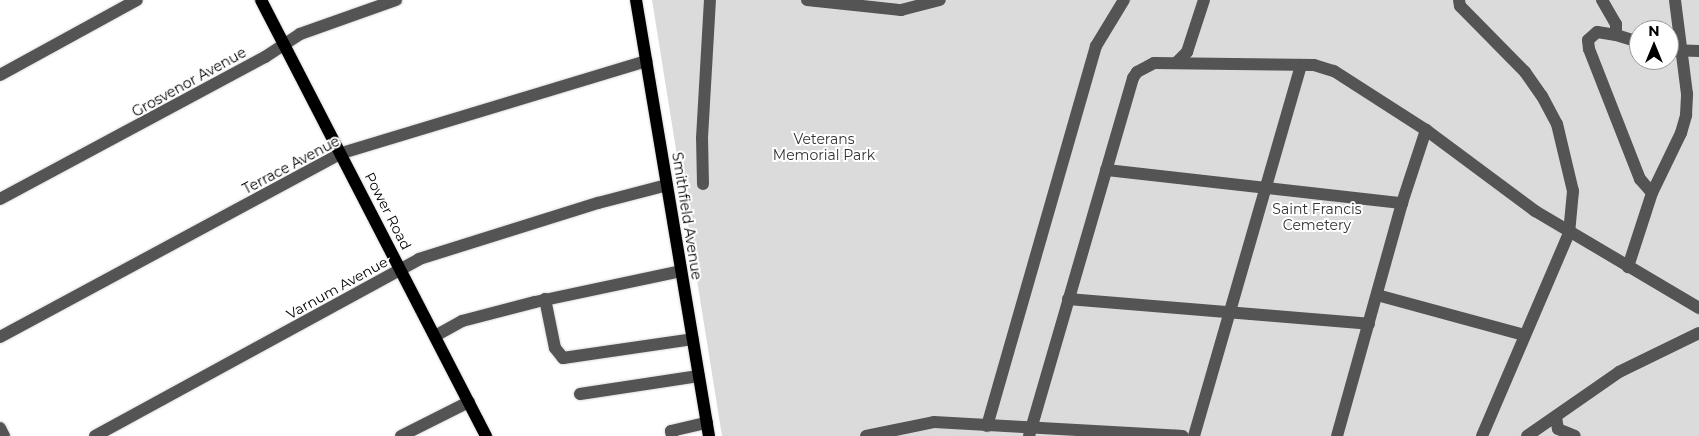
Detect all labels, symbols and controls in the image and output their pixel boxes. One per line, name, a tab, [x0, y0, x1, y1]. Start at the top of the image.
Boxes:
north arrow	[1629, 20, 1679, 70]
text: N	[1648, 22, 1660, 40]
street label: Grosvenor Avenue	[129, 44, 249, 120]
park label: Veterans Memorial Park	[773, 131, 875, 164]
street label: Terrace Avenue	[240, 132, 342, 198]
street label: Smithfield Avenue	[669, 151, 705, 281]
street label: Power Road	[361, 169, 415, 253]
park label: Saint Francis Cemetery	[1272, 201, 1362, 233]
street label: Varnum Avenue	[284, 253, 390, 323]

